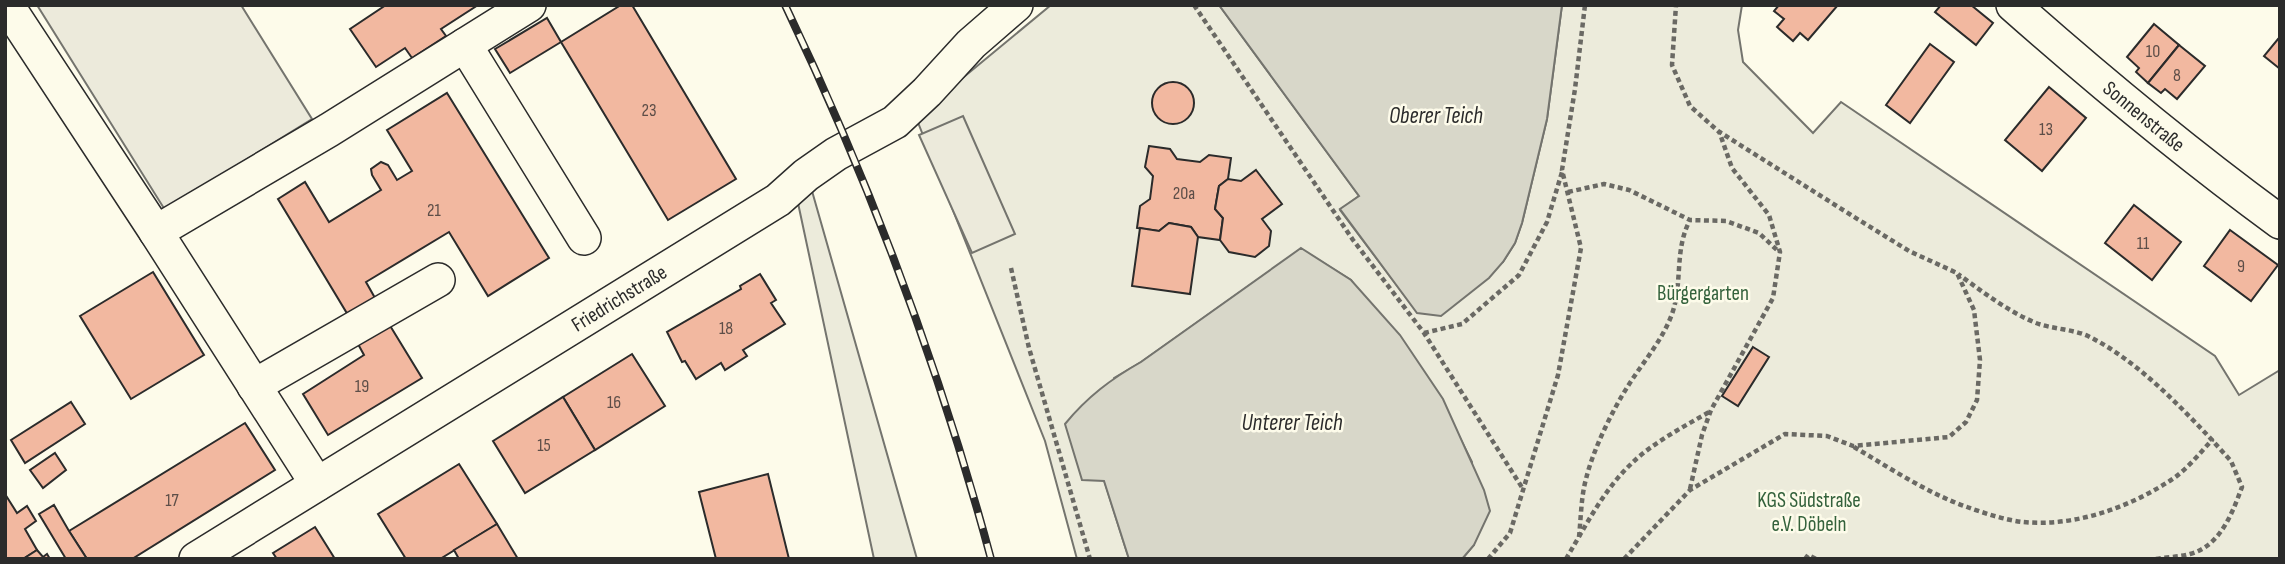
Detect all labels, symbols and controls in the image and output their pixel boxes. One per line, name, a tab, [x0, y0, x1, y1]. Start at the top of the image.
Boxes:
house number: 10	[2146, 41, 2160, 62]
house number: 8	[2173, 65, 2181, 86]
street label: Sonnenstraße	[2098, 76, 2190, 158]
house number: 23	[642, 100, 657, 121]
water label: Oberer Teich	[1389, 102, 1483, 130]
house number: 13	[2039, 119, 2053, 140]
house number: 20a	[1173, 183, 1195, 204]
house number: 21	[427, 200, 442, 221]
house number: 11	[2137, 233, 2150, 254]
house number: 9	[2237, 256, 2245, 277]
street label: Friedrichstraße	[567, 260, 672, 337]
park label: Bürgergarten	[1657, 281, 1749, 306]
house number: 18	[719, 318, 733, 339]
house number: 19	[355, 376, 369, 397]
house number: 16	[607, 392, 621, 413]
water label: Unterer Teich	[1241, 409, 1343, 437]
house number: 15	[537, 435, 551, 456]
park label: KGS Südstraße e.V. Döbeln	[1757, 488, 1861, 537]
house number: 17	[165, 490, 180, 511]

